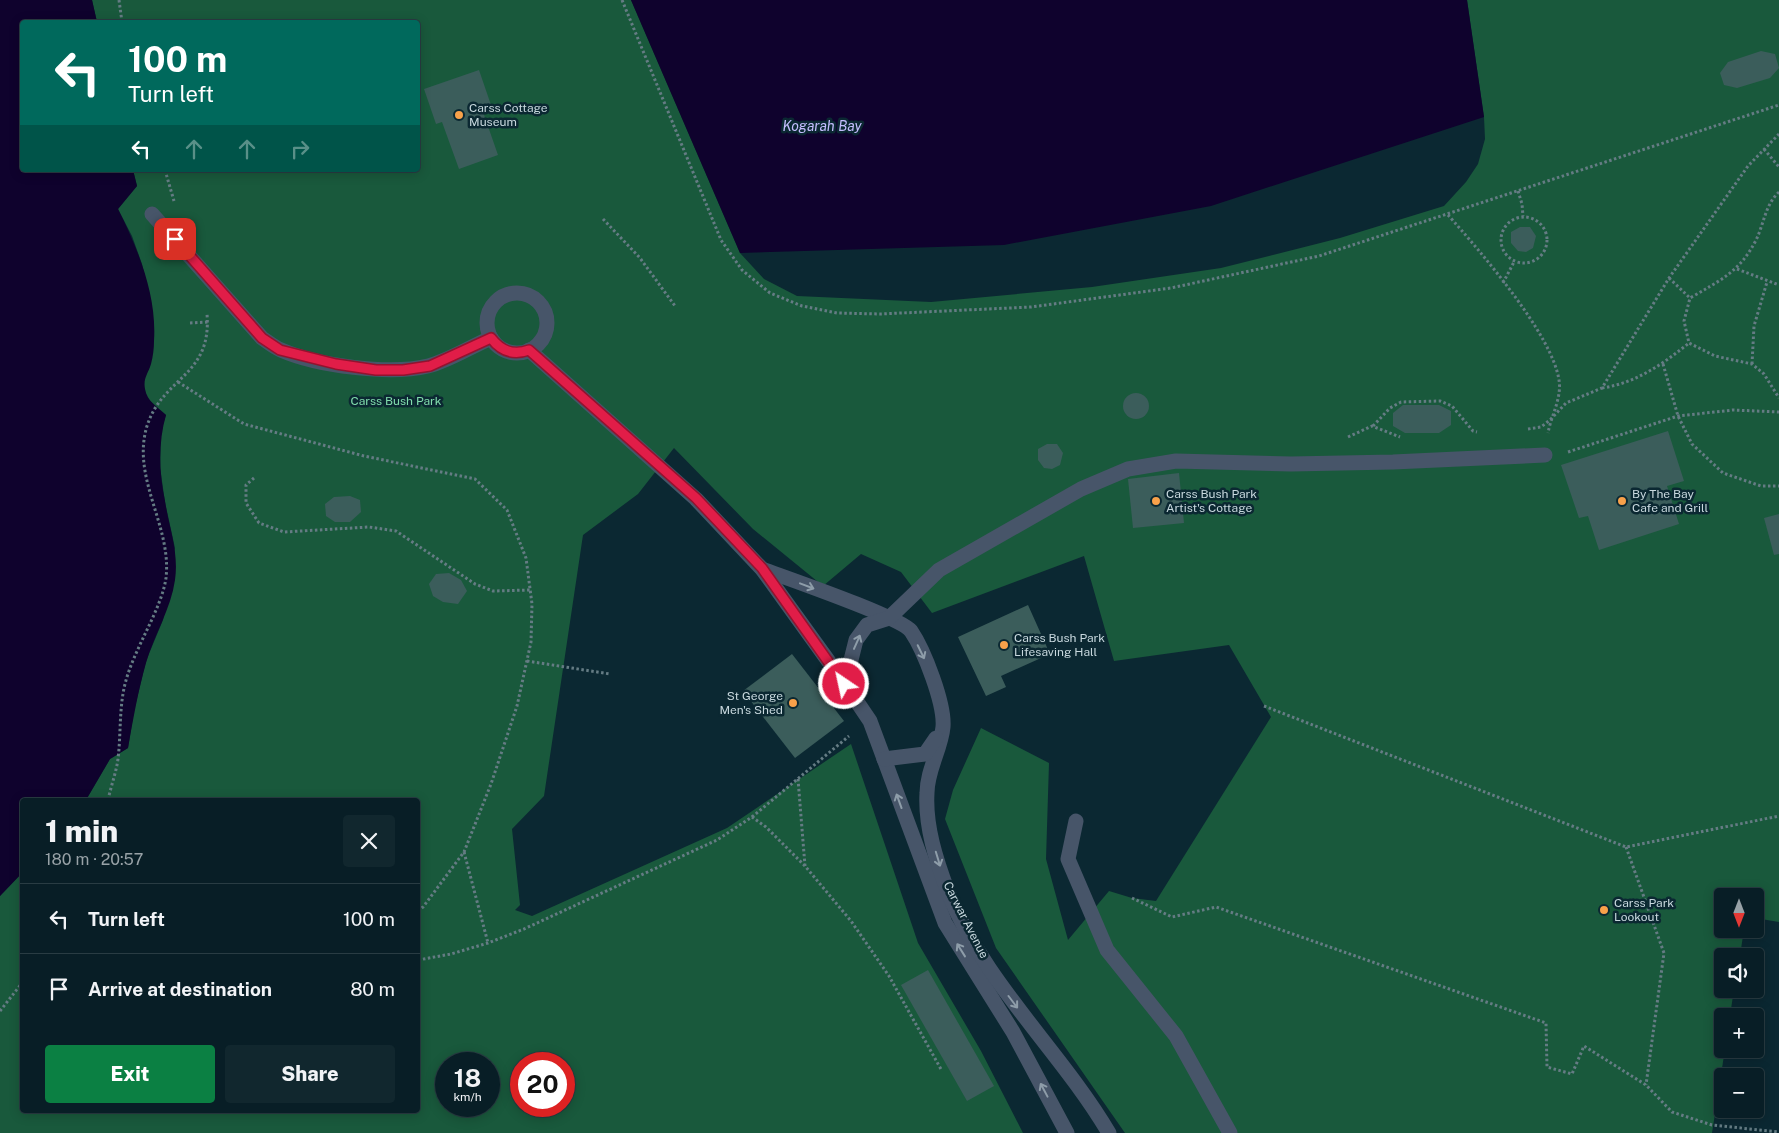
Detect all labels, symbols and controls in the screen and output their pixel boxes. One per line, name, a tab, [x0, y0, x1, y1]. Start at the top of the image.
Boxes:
text: 100 m	[128, 39, 227, 80]
icon: left	[45, 40, 110, 105]
text: Turn left	[128, 81, 214, 107]
place label: Carss Cottage Museum	[469, 101, 548, 129]
marker: Carss Cottage Museum	[453, 109, 465, 121]
water label: Kogarah Bay	[782, 118, 862, 134]
icon: left	[127, 135, 155, 163]
icon: ahead	[180, 135, 208, 163]
icon: ahead	[233, 135, 261, 163]
icon: right	[286, 135, 314, 163]
pin	[154, 218, 196, 260]
icon: arrive	[161, 225, 189, 253]
park label: Carss Bush Park	[351, 394, 442, 408]
place label: Carss Bush Park Artist's Cottage	[1166, 487, 1257, 515]
place label: By The Bay Cafe and Grill	[1632, 487, 1709, 515]
marker: Carss Bush Park Artist's Cottage	[1150, 495, 1162, 507]
marker: By The Bay Cafe and Grill	[1616, 495, 1628, 507]
one-way arrow	[799, 582, 814, 591]
place label: Carss Bush Park Lifesaving Hall	[1014, 631, 1105, 659]
one-way arrow	[852, 635, 862, 650]
marker: Carss Bush Park Lifesaving Hall	[998, 639, 1010, 651]
one-way arrow	[917, 644, 926, 659]
position arrow	[817, 657, 869, 709]
place label: St George Men's Shed	[719, 689, 783, 717]
marker: St George Men's Shed	[787, 697, 799, 709]
one-way arrow	[894, 793, 903, 809]
text: 1 min	[45, 813, 118, 849]
button: close	[343, 815, 395, 867]
text: 180 m · 20:57	[45, 850, 143, 869]
one-way arrow	[934, 850, 944, 866]
street label: Carwar Avenue	[941, 879, 991, 961]
north arrow	[1714, 888, 1764, 938]
map controls	[1714, 888, 1764, 1118]
place label: Carss Park Lookout	[1614, 896, 1674, 924]
marker: Carss Park Lookout	[1598, 904, 1610, 916]
icon: left	[45, 905, 73, 933]
text: Turn left	[88, 908, 165, 930]
text: 100 m	[343, 908, 395, 930]
one-way arrow	[956, 944, 966, 958]
button: sound	[1714, 948, 1764, 998]
icon: arrive	[45, 975, 73, 1003]
text: Arrive at destination	[88, 978, 272, 1000]
text: 80 m	[350, 978, 395, 1000]
one-way arrow	[1008, 995, 1019, 1008]
button: +	[1714, 1008, 1764, 1058]
button: Exit	[45, 1045, 215, 1103]
button: Share	[225, 1045, 395, 1103]
speed limit sign: 20	[510, 1052, 575, 1117]
text: 18	[454, 1063, 481, 1093]
button: −	[1714, 1068, 1764, 1118]
one-way arrow	[1039, 1083, 1048, 1098]
text: km/h	[453, 1090, 482, 1104]

